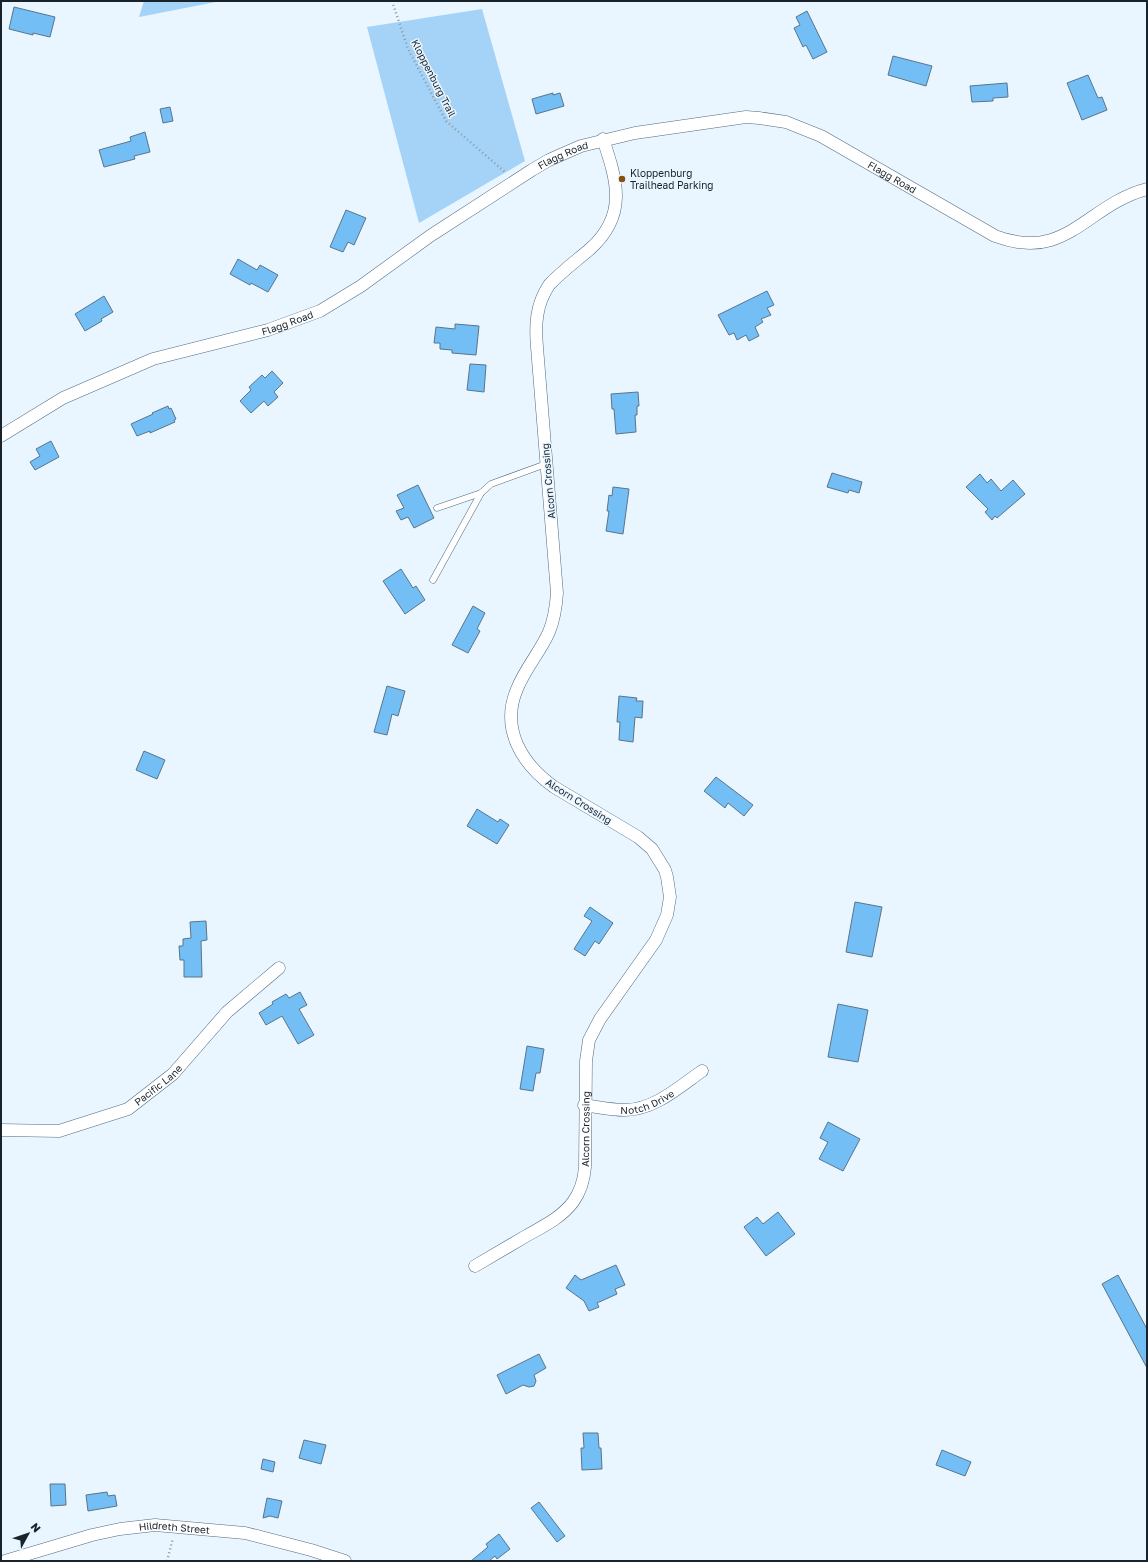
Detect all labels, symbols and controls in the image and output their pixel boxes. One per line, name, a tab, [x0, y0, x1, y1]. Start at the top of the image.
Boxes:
street label: Kloppenburg Trail	[409, 37, 459, 119]
street label: Flagg Road	[535, 139, 589, 171]
street label: Flagg Road	[866, 158, 919, 196]
place label: Kloppenburg Trailhead Parking	[630, 167, 714, 191]
marker: Kloppenburg Trailhead Parking	[617, 174, 627, 184]
street label: Flagg Road	[260, 308, 315, 337]
street label: Alcorn Crossing	[539, 443, 557, 519]
street label: Alcorn Crossing	[544, 776, 614, 826]
street label: Pacific Lane	[132, 1062, 185, 1108]
street label: Notch Drive	[620, 1087, 676, 1116]
street label: Alcorn Crossing	[579, 1091, 592, 1167]
north arrow	[8, 1514, 48, 1554]
street label: Hildreth Street	[138, 1519, 210, 1536]
text: N	[28, 1520, 44, 1535]

